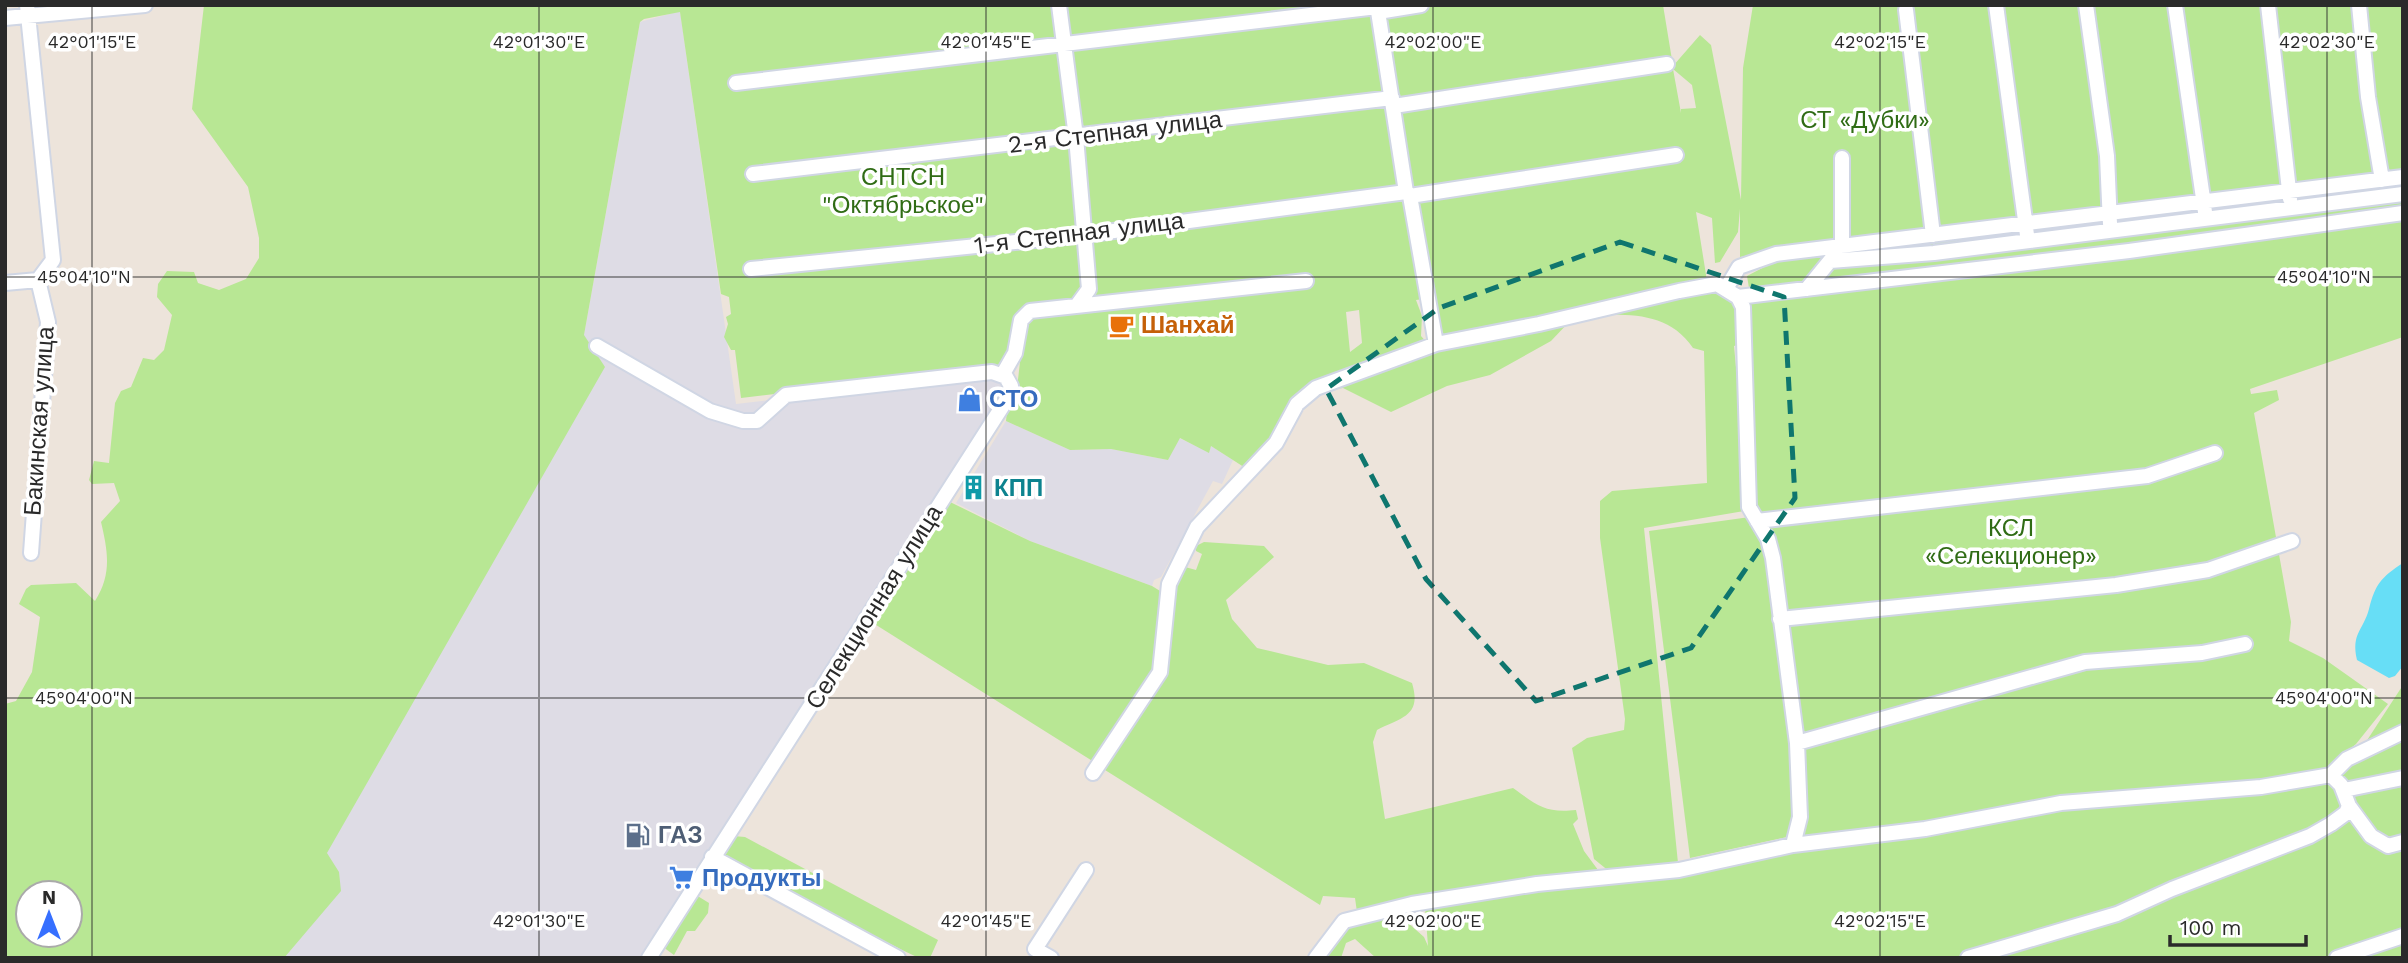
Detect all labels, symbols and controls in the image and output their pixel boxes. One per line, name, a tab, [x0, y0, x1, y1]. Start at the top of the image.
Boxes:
text: 42°01'15"E	[48, 31, 136, 52]
text: 42°01'30"E	[493, 31, 585, 52]
text: 42°01'45"E	[941, 31, 1031, 52]
text: 42°02'00"E	[1385, 31, 1481, 52]
text: 42°02'15"E	[1834, 31, 1926, 52]
text: 42°02'30"E	[2279, 31, 2375, 52]
street label: 2-я Степная улица	[1007, 105, 1224, 159]
park label: СТ «Дубки»	[1800, 106, 1930, 134]
park label: СНТСН "Октябрьское"	[822, 163, 984, 219]
street label: 1-я Степная улица	[973, 206, 1186, 260]
text: 45°04'10"N	[37, 266, 131, 287]
text: 45°04'10"N	[2277, 266, 2371, 287]
cafe icon: Шанхай	[1107, 311, 1135, 339]
place label: Шанхай	[1141, 311, 1234, 339]
street label: Бакинская улица	[18, 325, 60, 517]
shop icon: СТО	[955, 385, 983, 413]
place label: СТО	[989, 385, 1038, 413]
building icon: КПП	[960, 474, 988, 502]
place label: КПП	[994, 474, 1043, 502]
street label: Селекционная улица	[800, 499, 949, 714]
park label: КСЛ «Селекционер»	[1925, 514, 2097, 570]
text: 45°04'00"N	[35, 687, 133, 708]
text: 45°04'00"N	[2275, 687, 2373, 708]
fuel station icon: ГАЗ	[624, 821, 652, 849]
place label: ГАЗ	[658, 821, 702, 849]
supermarket icon: Продукты	[668, 864, 696, 892]
place label: Продукты	[702, 864, 821, 892]
north arrow	[14, 879, 84, 949]
text: N	[42, 886, 56, 909]
scale bar	[2170, 904, 2306, 948]
text: 42°01'30"E	[493, 910, 585, 931]
text: 42°01'45"E	[941, 910, 1031, 931]
text: 42°02'00"E	[1385, 910, 1481, 931]
text: 42°02'15"E	[1834, 910, 1926, 931]
text: 100 m	[2180, 915, 2242, 940]

